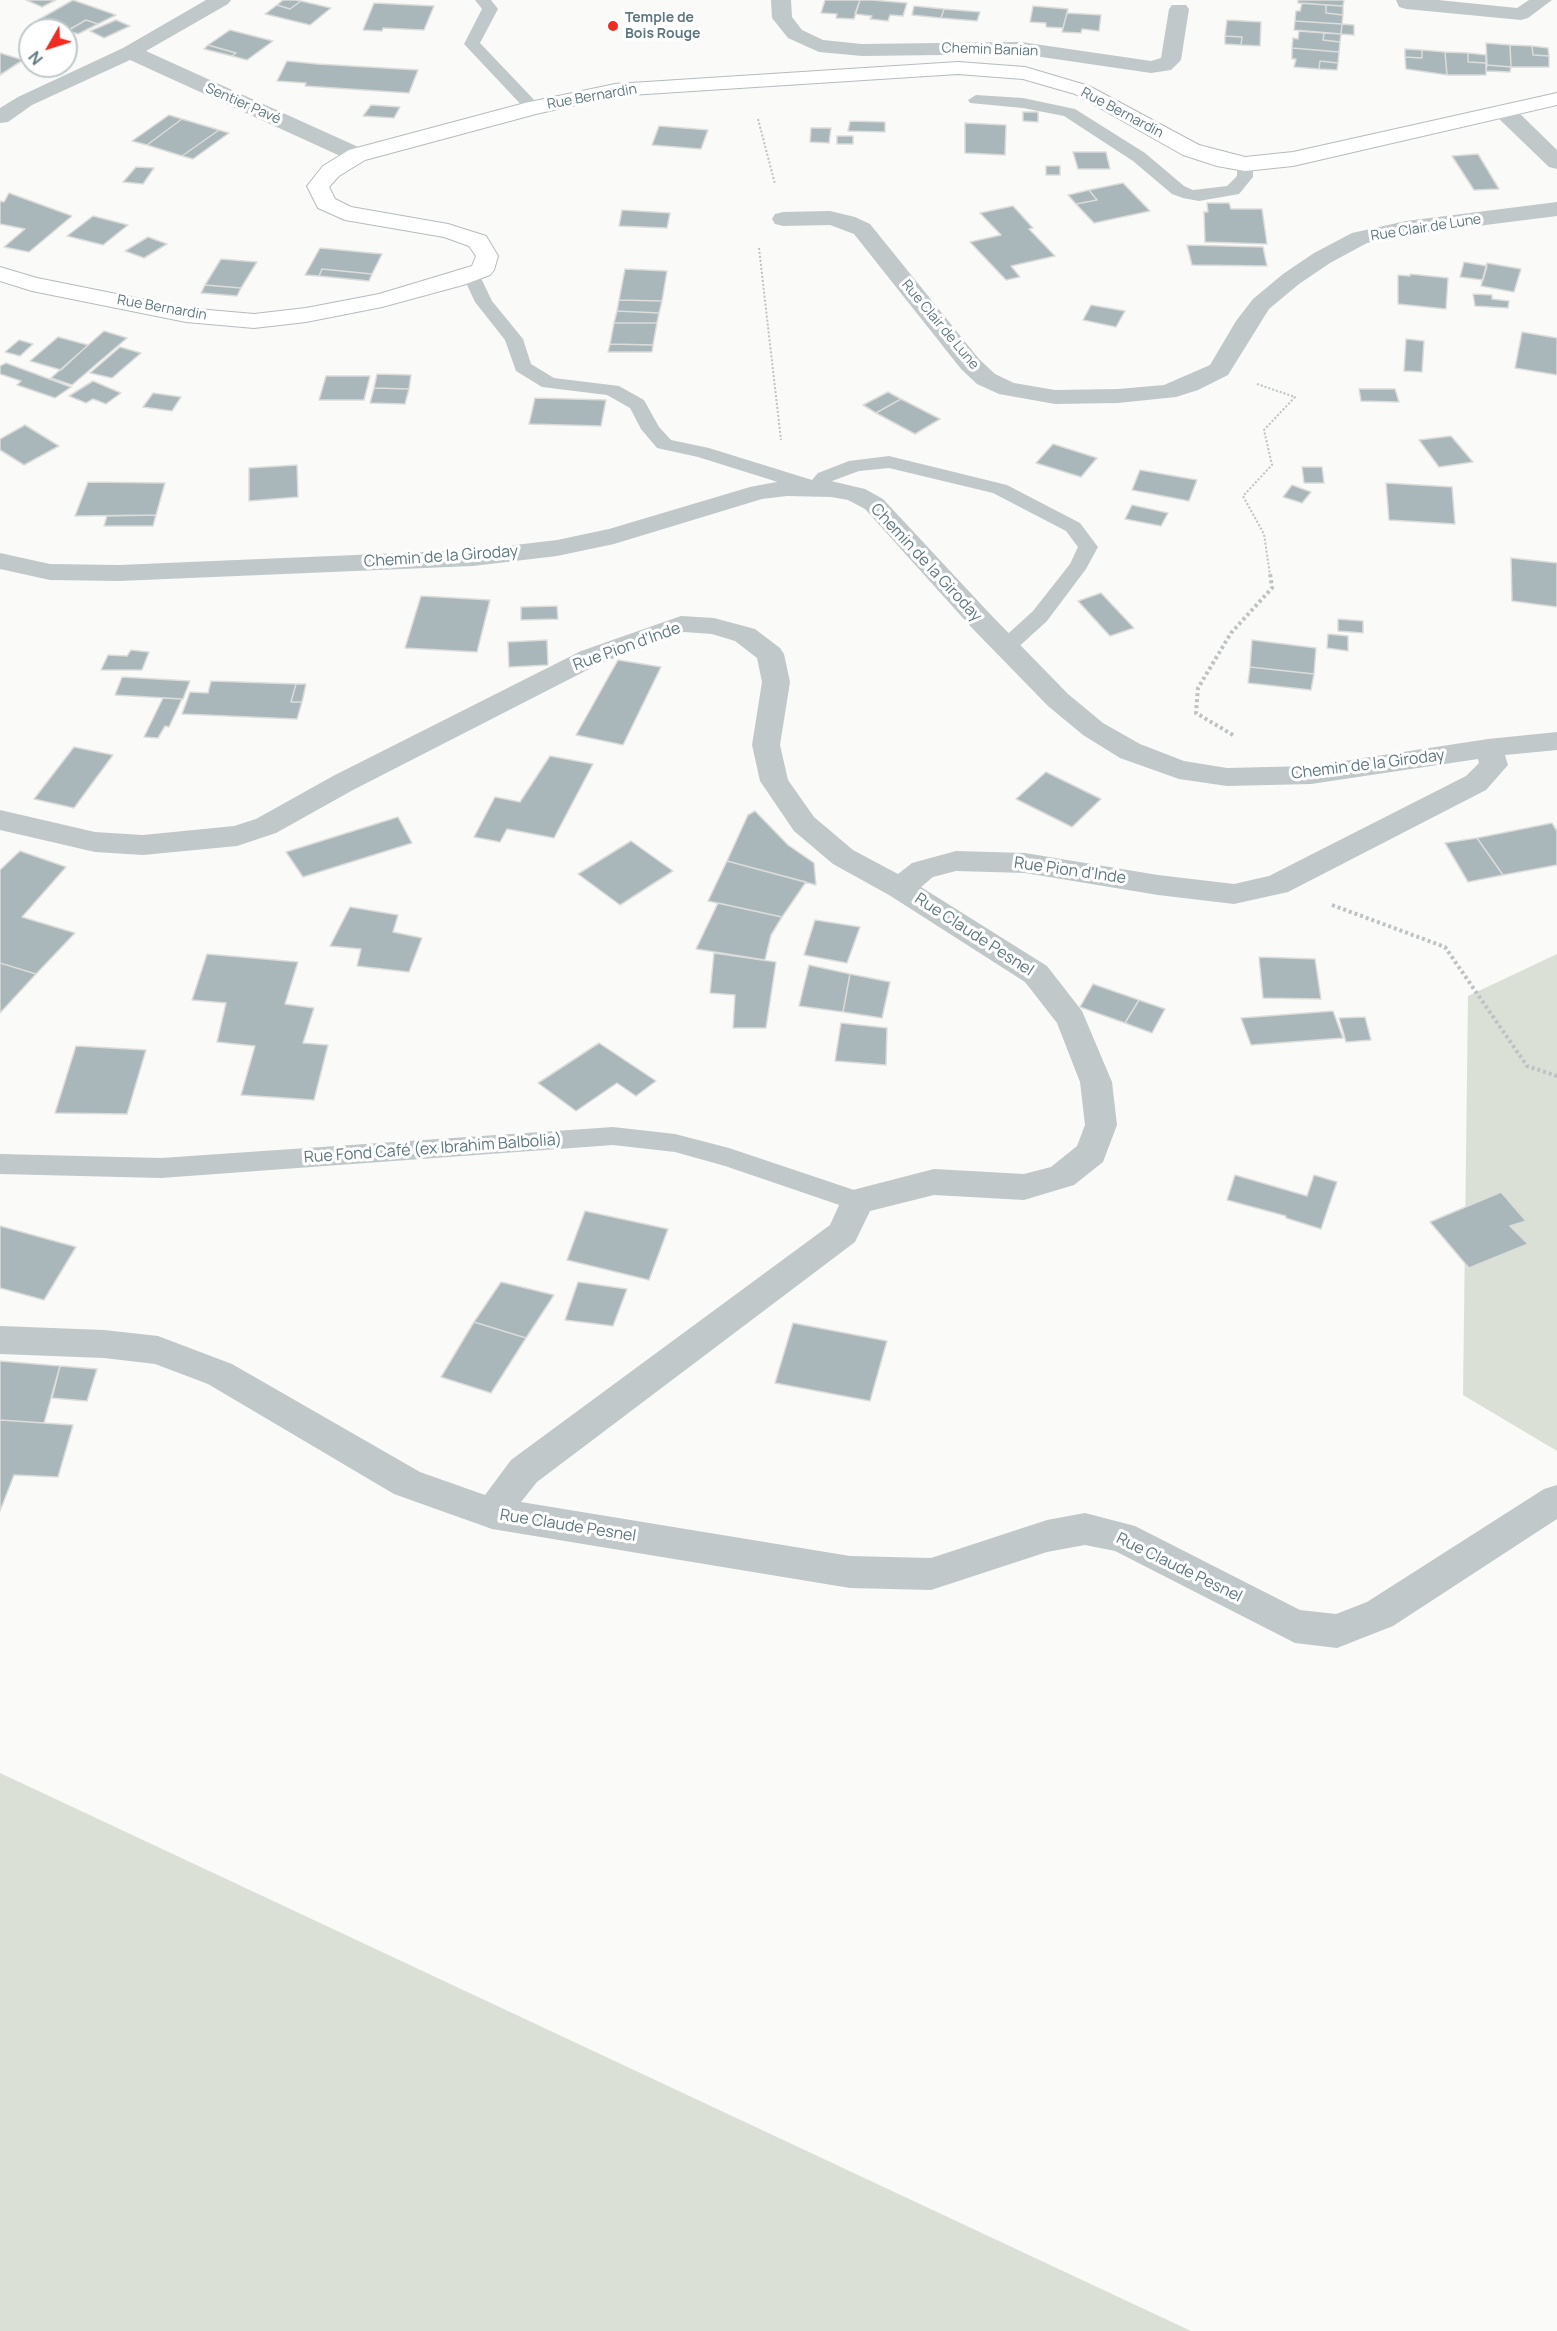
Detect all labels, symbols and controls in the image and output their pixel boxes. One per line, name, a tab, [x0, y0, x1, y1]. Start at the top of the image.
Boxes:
place label: Temple de Bois Rouge	[625, 10, 700, 42]
north arrow	[18, 18, 78, 78]
marker: Temple de Bois Rouge	[606, 19, 620, 33]
street label: Chemin Banian	[941, 40, 1039, 60]
text: N	[23, 47, 48, 69]
street label: Sentier Pavé	[203, 80, 283, 128]
street label: Rue Bernardin	[546, 81, 638, 113]
street label: Rue Bernardin	[1078, 84, 1166, 142]
street label: Rue Clair de Lune	[1370, 211, 1482, 245]
street label: Rue Clair de Lune	[898, 277, 982, 373]
street label: Rue Bernardin	[116, 292, 208, 324]
street label: Chemin de la Giroday	[866, 500, 986, 626]
street label: Chemin de la Giroday	[363, 542, 519, 572]
street label: Rue Pion d'Inde	[571, 619, 683, 675]
street label: Chemin de la Giroday	[1290, 746, 1446, 784]
street label: Rue Pion d'Inde	[1013, 854, 1127, 888]
street label: Rue Claude Pesnel	[911, 889, 1037, 981]
street label: Rue Fond Café (ex Ibrahim Balbolia)	[303, 1130, 563, 1168]
street label: Rue Claude Pesnel	[499, 1506, 637, 1546]
street label: Rue Claude Pesnel	[1113, 1529, 1245, 1607]

